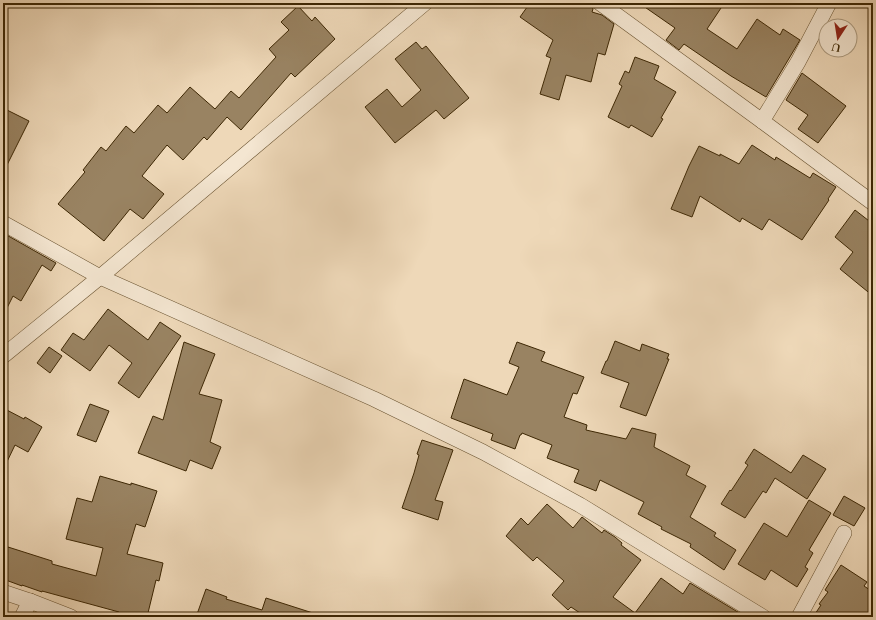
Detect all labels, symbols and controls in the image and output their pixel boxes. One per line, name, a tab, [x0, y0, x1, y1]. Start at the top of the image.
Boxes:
north arrow	[818, 18, 858, 58]
text: U	[830, 39, 842, 56]

